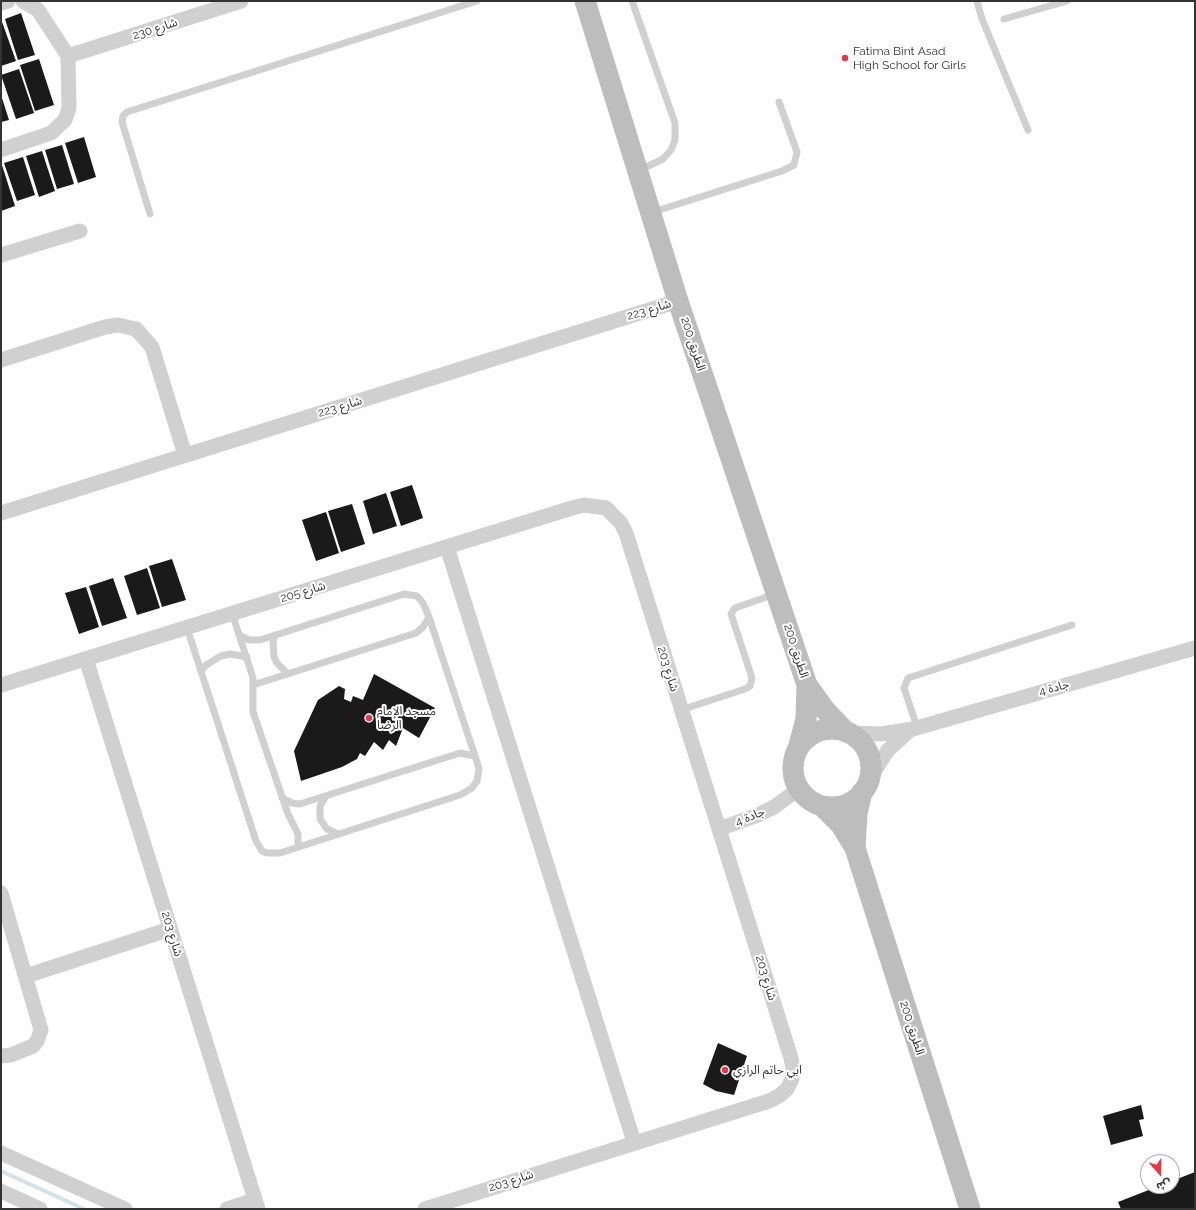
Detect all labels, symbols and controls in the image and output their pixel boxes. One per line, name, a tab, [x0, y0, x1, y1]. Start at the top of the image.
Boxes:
street label: شارع 230	[131, 15, 179, 43]
place label: Fatima Bint Asad High School for Girls	[853, 44, 966, 72]
marker: Fatima Bint Asad High School for Girls	[840, 53, 850, 63]
street label: شارع 223	[625, 296, 673, 324]
street label: الطريق 200	[677, 315, 709, 373]
street label: شارع 223	[316, 393, 364, 421]
street label: شارع 205	[279, 578, 327, 606]
street label: الطريق 200	[780, 622, 812, 680]
street label: شارع 203	[654, 645, 682, 693]
street label: جادة 4	[1037, 677, 1071, 699]
place label: مسجد الإمام الرضا	[377, 704, 436, 732]
marker: مسجد الإمام الرضا	[364, 713, 374, 723]
street label: جادة 4	[733, 805, 767, 829]
street label: شارع 203	[158, 910, 186, 958]
street label: شارع 203	[752, 954, 780, 1002]
street label: الطريق 200	[896, 999, 928, 1057]
place label: ابي حاتم الرازي	[733, 1063, 802, 1077]
marker: ابي حاتم الرازي	[720, 1065, 730, 1075]
north arrow	[1140, 1154, 1180, 1194]
street label: شارع 203	[487, 1167, 535, 1195]
text: ش	[1155, 1176, 1173, 1193]

